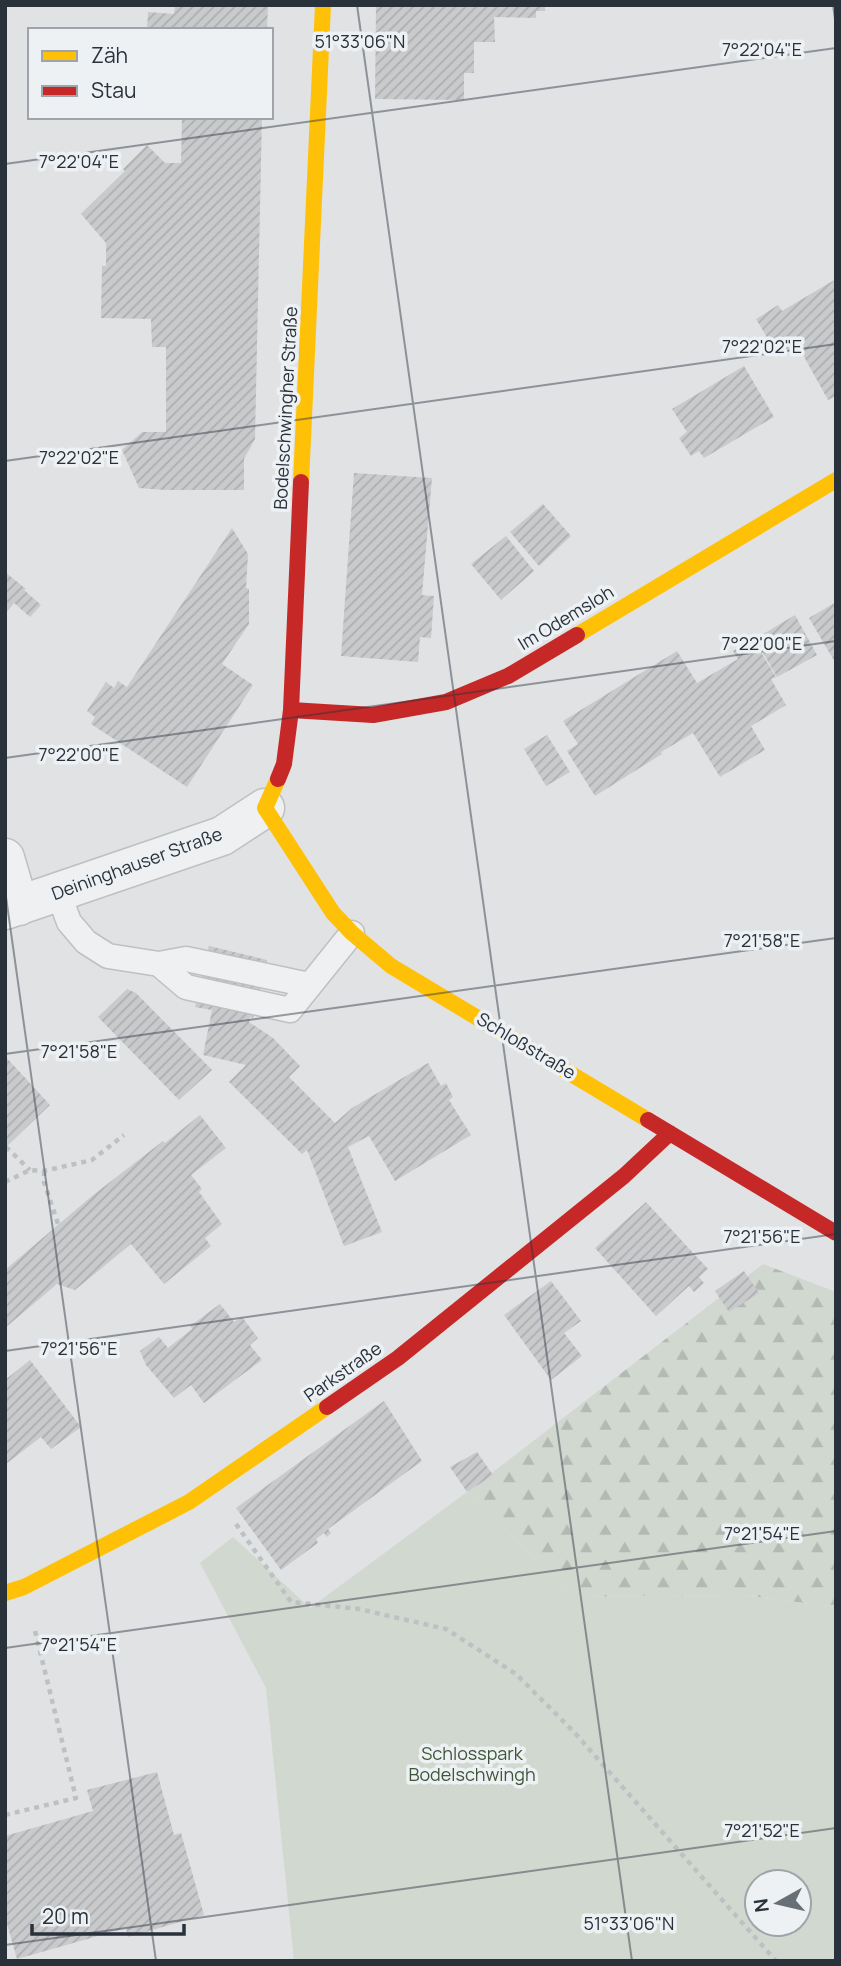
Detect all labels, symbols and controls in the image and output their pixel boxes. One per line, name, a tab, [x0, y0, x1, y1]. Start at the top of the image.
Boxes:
legend	[28, 28, 273, 119]
text: 51°33'06"N	[315, 29, 405, 53]
text: 7°22'04"E	[722, 37, 802, 61]
text: Zäh	[91, 41, 128, 69]
text: Stau	[91, 76, 137, 104]
text: 7°22'04"E	[39, 149, 119, 173]
street label: Bodelschwingher Straße	[268, 306, 302, 510]
text: 7°22'02"E	[722, 334, 802, 358]
text: 7°22'02"E	[39, 445, 119, 469]
street label: Im Odemsloh	[513, 579, 618, 655]
text: 7°22'00"E	[722, 631, 802, 655]
text: 7°22'00"E	[39, 742, 119, 766]
street label: Deininghauser Straße	[48, 821, 225, 905]
text: 7°21'58"E	[724, 928, 800, 952]
street label: Schloßstraße	[473, 1006, 580, 1084]
text: 7°21'58"E	[41, 1039, 117, 1063]
text: 7°21'56"E	[723, 1224, 801, 1248]
text: 7°21'56"E	[40, 1336, 118, 1360]
street label: Parkstraße	[299, 1336, 386, 1407]
text: 7°21'54"E	[724, 1521, 800, 1545]
text: 7°21'54"E	[41, 1632, 117, 1656]
park label: Schlosspark Bodelschwingh	[408, 1741, 536, 1786]
text: 7°21'52"E	[724, 1818, 800, 1842]
north arrow	[743, 1868, 813, 1938]
scale bar	[32, 1892, 184, 1936]
text: N	[747, 1897, 775, 1914]
text: 20 m	[42, 1902, 89, 1930]
text: 51°33'06"N	[584, 1911, 674, 1935]

